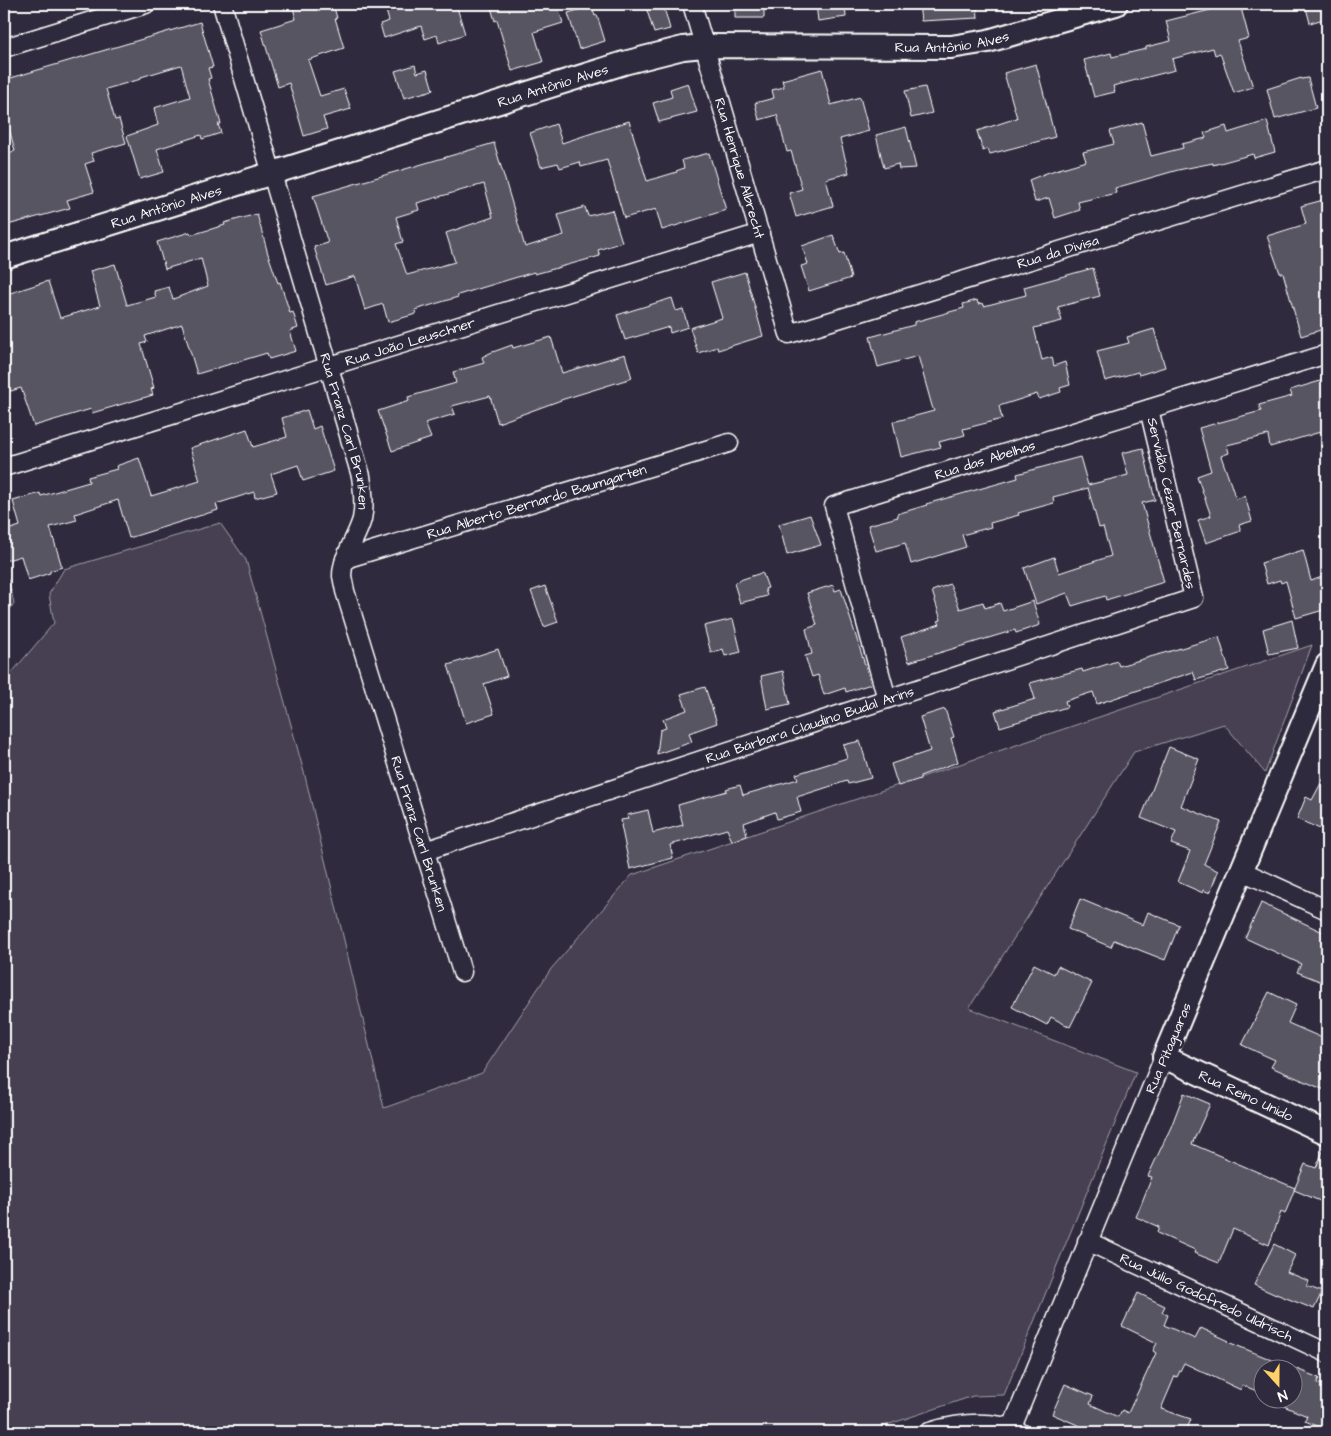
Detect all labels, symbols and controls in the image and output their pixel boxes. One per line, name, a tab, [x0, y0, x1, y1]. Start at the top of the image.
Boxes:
street label: Rua Antônio Alves	[895, 26, 1012, 58]
street label: Rua Antônio Alves	[495, 60, 611, 113]
street label: Rua Henrique Albrecht	[709, 95, 770, 242]
street label: Rua Antônio Alves	[109, 180, 224, 234]
street label: Rua da Divisa	[1015, 231, 1101, 275]
street label: Rua João Leuschner	[343, 313, 478, 372]
street label: Rua Franz Carl Brunken	[314, 351, 373, 510]
street label: Servidão Cézar Bernardes	[1142, 416, 1200, 591]
street label: Rua das Abelhas	[932, 435, 1038, 485]
street label: Rua Alberto Bernardo Baumgarten	[424, 460, 649, 545]
street label: Rua Bárbara Claudino Budal Arins	[703, 682, 917, 769]
street label: Rua Franz Carl Brunken	[385, 754, 452, 914]
street label: Rua Pitaguaras	[1141, 1000, 1197, 1097]
street label: Rua Reino Unido	[1195, 1066, 1296, 1127]
street label: Rua Júlio Godofredo Uldrisch	[1116, 1249, 1296, 1347]
north arrow	[1254, 1358, 1304, 1408]
text: N	[1274, 1384, 1290, 1406]

